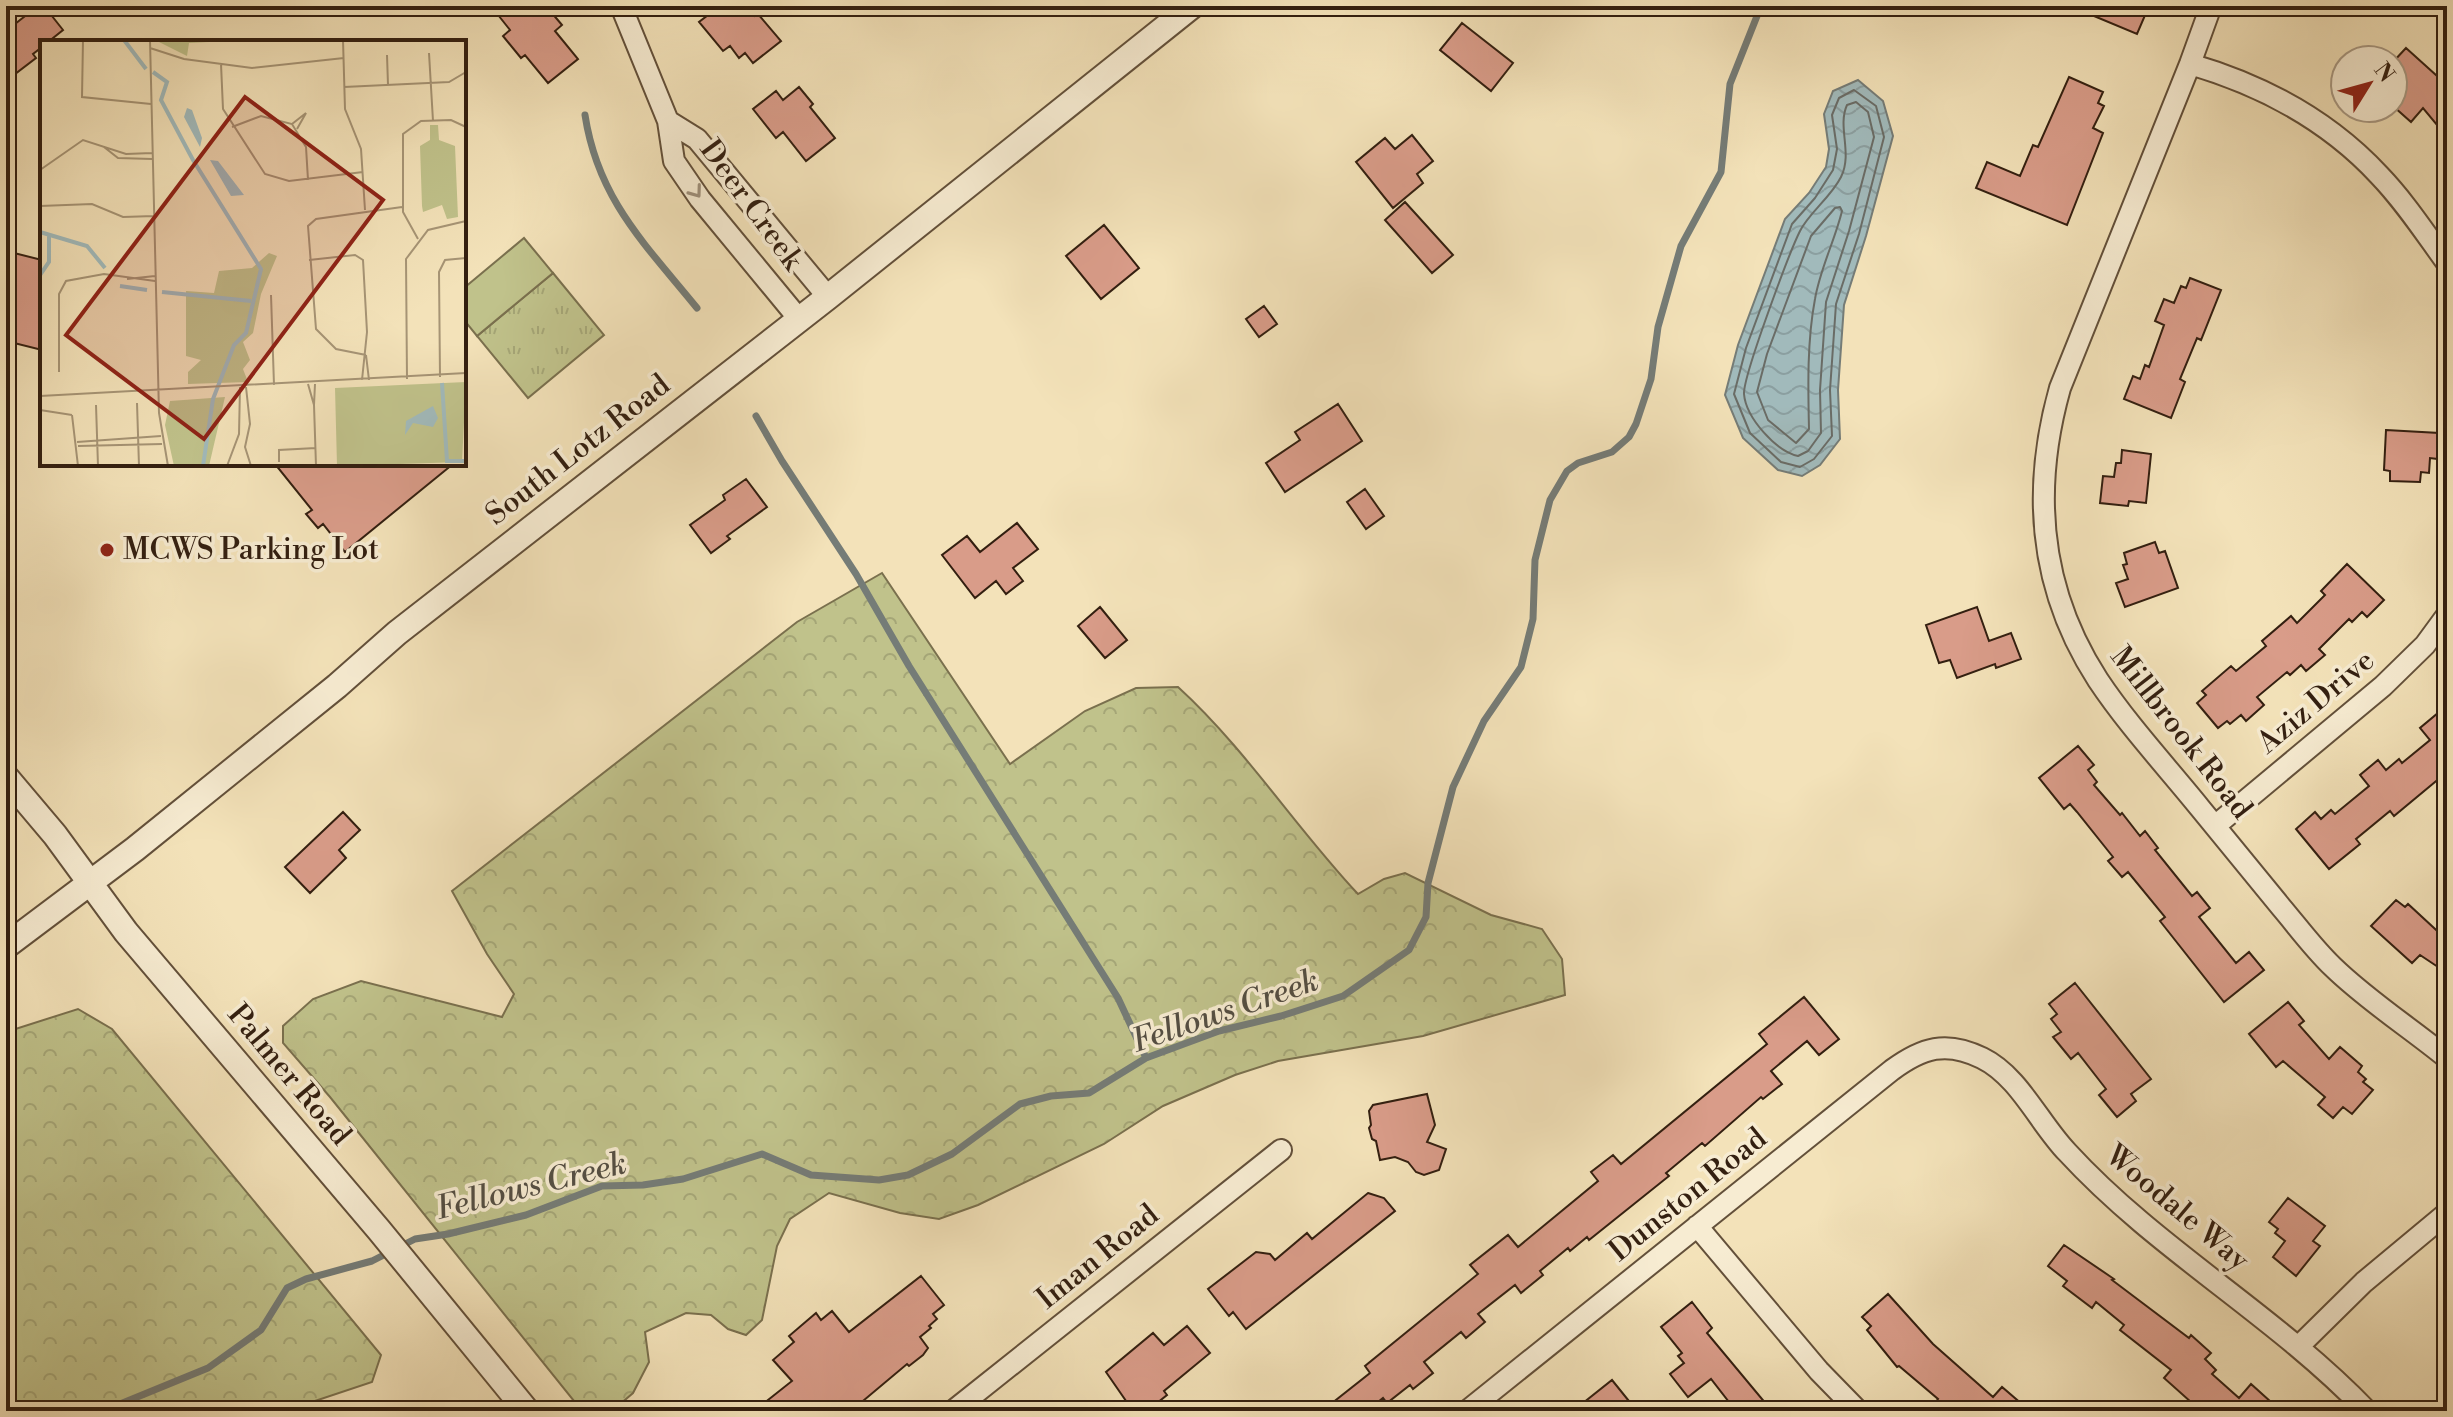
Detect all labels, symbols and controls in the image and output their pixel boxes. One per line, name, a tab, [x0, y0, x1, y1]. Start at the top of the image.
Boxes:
inset map	[40, 40, 466, 466]
north arrow	[2329, 44, 2409, 124]
text: N	[2368, 58, 2400, 88]
street label: Deer Creek	[691, 132, 812, 279]
one-way arrow	[686, 183, 701, 197]
street label: South Lotz Road	[478, 366, 678, 534]
place label: MCWS Parking Lot	[123, 531, 379, 569]
marker: MCWS Parking Lot	[98, 541, 116, 559]
street label: Millbrook Road	[2102, 639, 2260, 827]
street label: Aziz Drive	[2249, 642, 2383, 763]
water label: Fellows Creek	[1126, 960, 1324, 1062]
street label: Palmer Road	[219, 996, 359, 1154]
street label: Dunston Road	[1601, 1120, 1775, 1270]
street label: Woodale Way	[2097, 1136, 2257, 1279]
water label: Fellows Creek	[431, 1143, 631, 1229]
street label: Iman Road	[1029, 1196, 1167, 1318]

